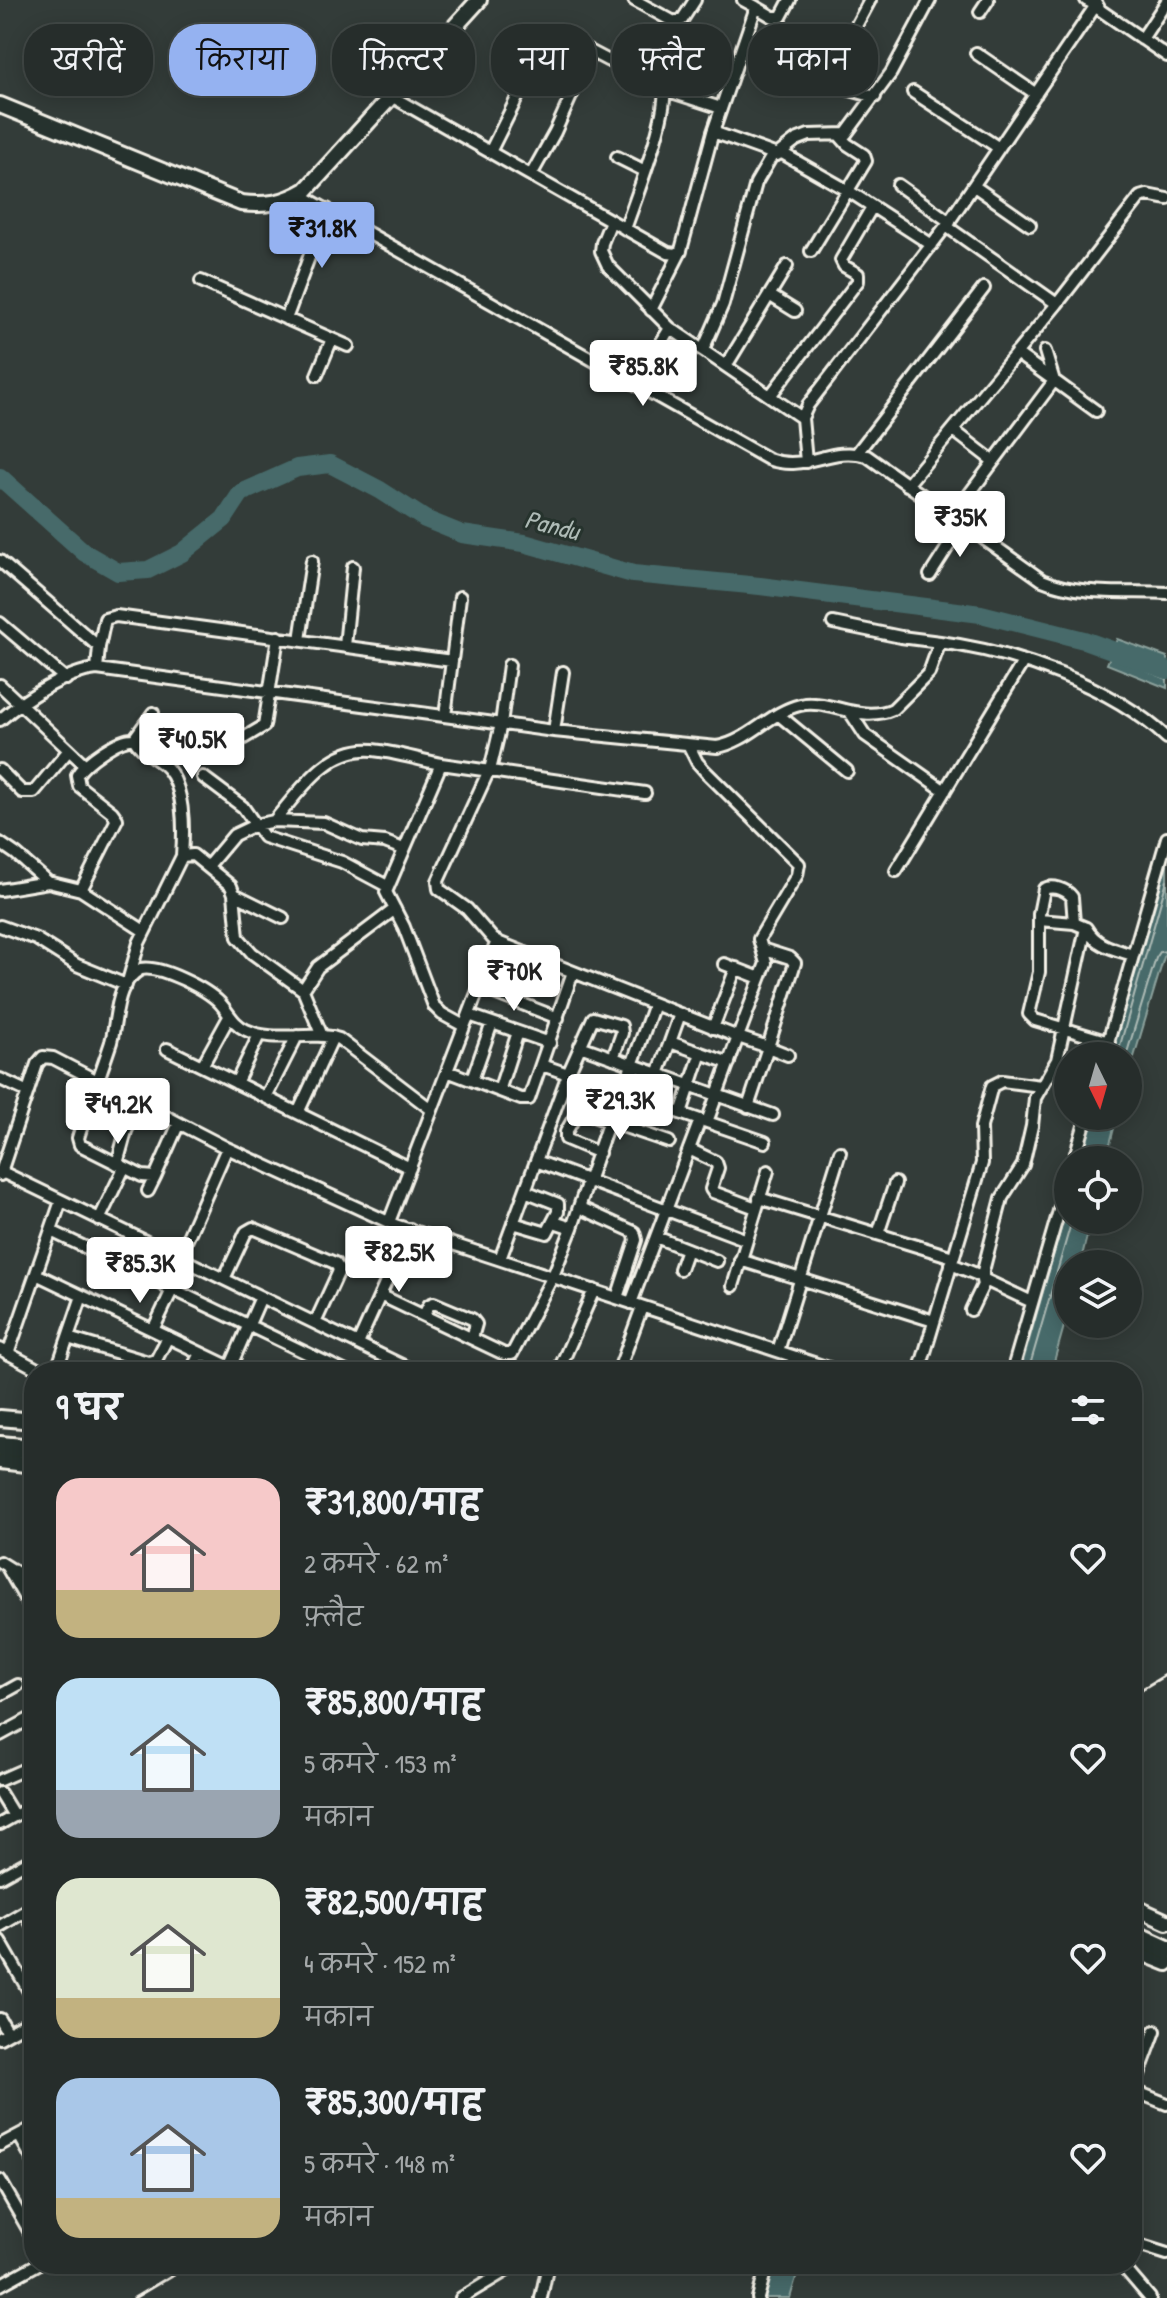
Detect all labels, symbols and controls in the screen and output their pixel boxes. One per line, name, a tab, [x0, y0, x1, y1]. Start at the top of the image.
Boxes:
chip: खरीदें	[24, 24, 153, 96]
chip: किराया	[169, 24, 316, 96]
chip: फ़िल्टर	[332, 24, 475, 96]
chip: नया	[491, 24, 596, 96]
chip: फ़्लैट	[612, 24, 732, 96]
chip: मकान	[748, 24, 878, 96]
pin: ₹31.8K	[257, 202, 387, 270]
text: ₹31.8K	[287, 210, 357, 245]
pin: ₹85.8K	[578, 340, 708, 408]
text: ₹85.8K	[608, 348, 678, 383]
pin: ₹35K	[913, 491, 1007, 559]
text: ₹35K	[933, 499, 987, 534]
water label: Pandu	[521, 501, 586, 549]
pin: ₹40.5K	[127, 713, 257, 781]
text: ₹40.5K	[157, 721, 227, 756]
pin: ₹70K	[467, 945, 561, 1013]
text: ₹70K	[486, 953, 542, 988]
north arrow	[1054, 1042, 1142, 1130]
map controls	[1054, 1042, 1142, 1338]
pin: ₹29.3K	[555, 1074, 685, 1142]
pin: ₹49.2K	[53, 1078, 183, 1146]
text: ₹29.3K	[585, 1082, 655, 1117]
text: ₹49.2K	[84, 1086, 152, 1121]
button: locate	[1054, 1146, 1142, 1234]
pin: ₹82.5K	[334, 1226, 464, 1294]
text: ₹82.5K	[363, 1234, 435, 1269]
pin: ₹85.3K	[75, 1237, 205, 1305]
text: ₹85.3K	[105, 1245, 175, 1280]
button: layers	[1054, 1250, 1142, 1338]
text: 9 घर	[56, 1384, 122, 1430]
icon: filters	[1066, 1388, 1110, 1432]
text: ₹31,800/माह	[304, 1479, 481, 1525]
icon: home	[120, 1510, 216, 1606]
icon: heart	[1066, 1536, 1110, 1580]
text: 2 कमरे · 62 m²	[304, 1546, 448, 1581]
text: फ़्लैट	[304, 1599, 363, 1634]
text: ₹85,800/माह	[304, 1679, 483, 1725]
icon: home	[120, 1710, 216, 1806]
icon: heart	[1066, 1736, 1110, 1780]
text: 5 कमरे · 153 m²	[304, 1746, 457, 1781]
text: मकान	[304, 1799, 373, 1834]
text: ₹82,500/माह	[304, 1879, 484, 1925]
icon: home	[120, 1910, 216, 2006]
icon: heart	[1066, 1936, 1110, 1980]
text: 4 कमरे · 152 m²	[304, 1946, 456, 1981]
text: मकान	[304, 1999, 373, 2034]
text: ₹85,300/माह	[304, 2079, 483, 2125]
icon: home	[120, 2110, 216, 2206]
icon: heart	[1066, 2136, 1110, 2180]
text: 5 कमरे · 148 m²	[304, 2146, 455, 2181]
text: मकान	[304, 2199, 373, 2234]

